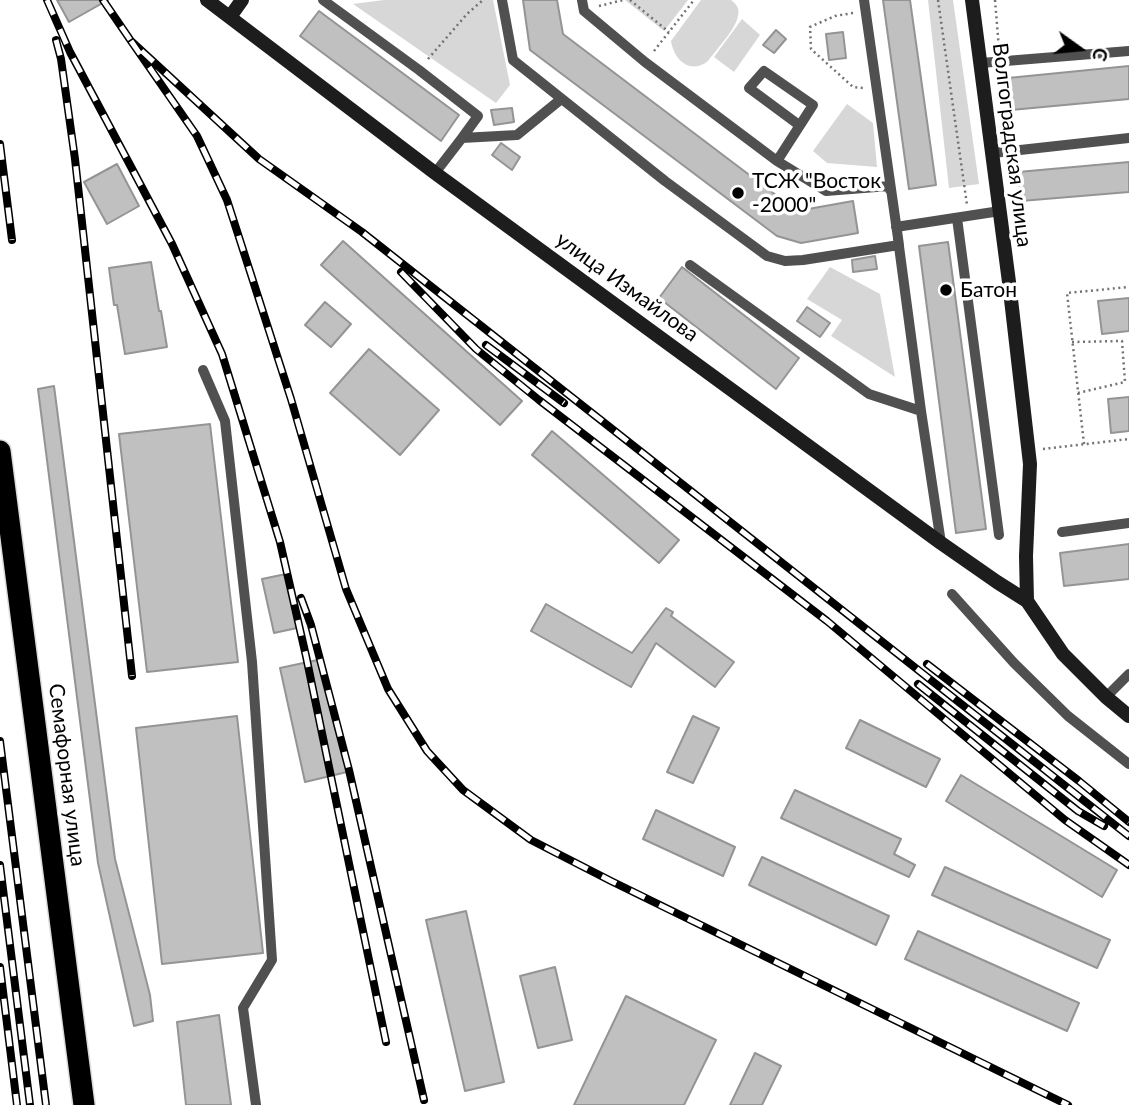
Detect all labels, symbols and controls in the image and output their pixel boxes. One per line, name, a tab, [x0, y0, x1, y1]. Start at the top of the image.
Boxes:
north arrow	[1045, 14, 1115, 84]
street label: Волгоградская улица	[987, 41, 1037, 249]
text: С	[1088, 46, 1114, 64]
place label: ТСЖ "Восток -2000"	[752, 168, 881, 218]
marker: ТСЖ "Восток -2000"	[730, 185, 746, 201]
street label: улица Измайлова	[551, 227, 703, 347]
place label: Батон	[960, 277, 1017, 303]
marker: Батон	[938, 282, 954, 298]
street label: Семафорная улица	[43, 682, 91, 868]

